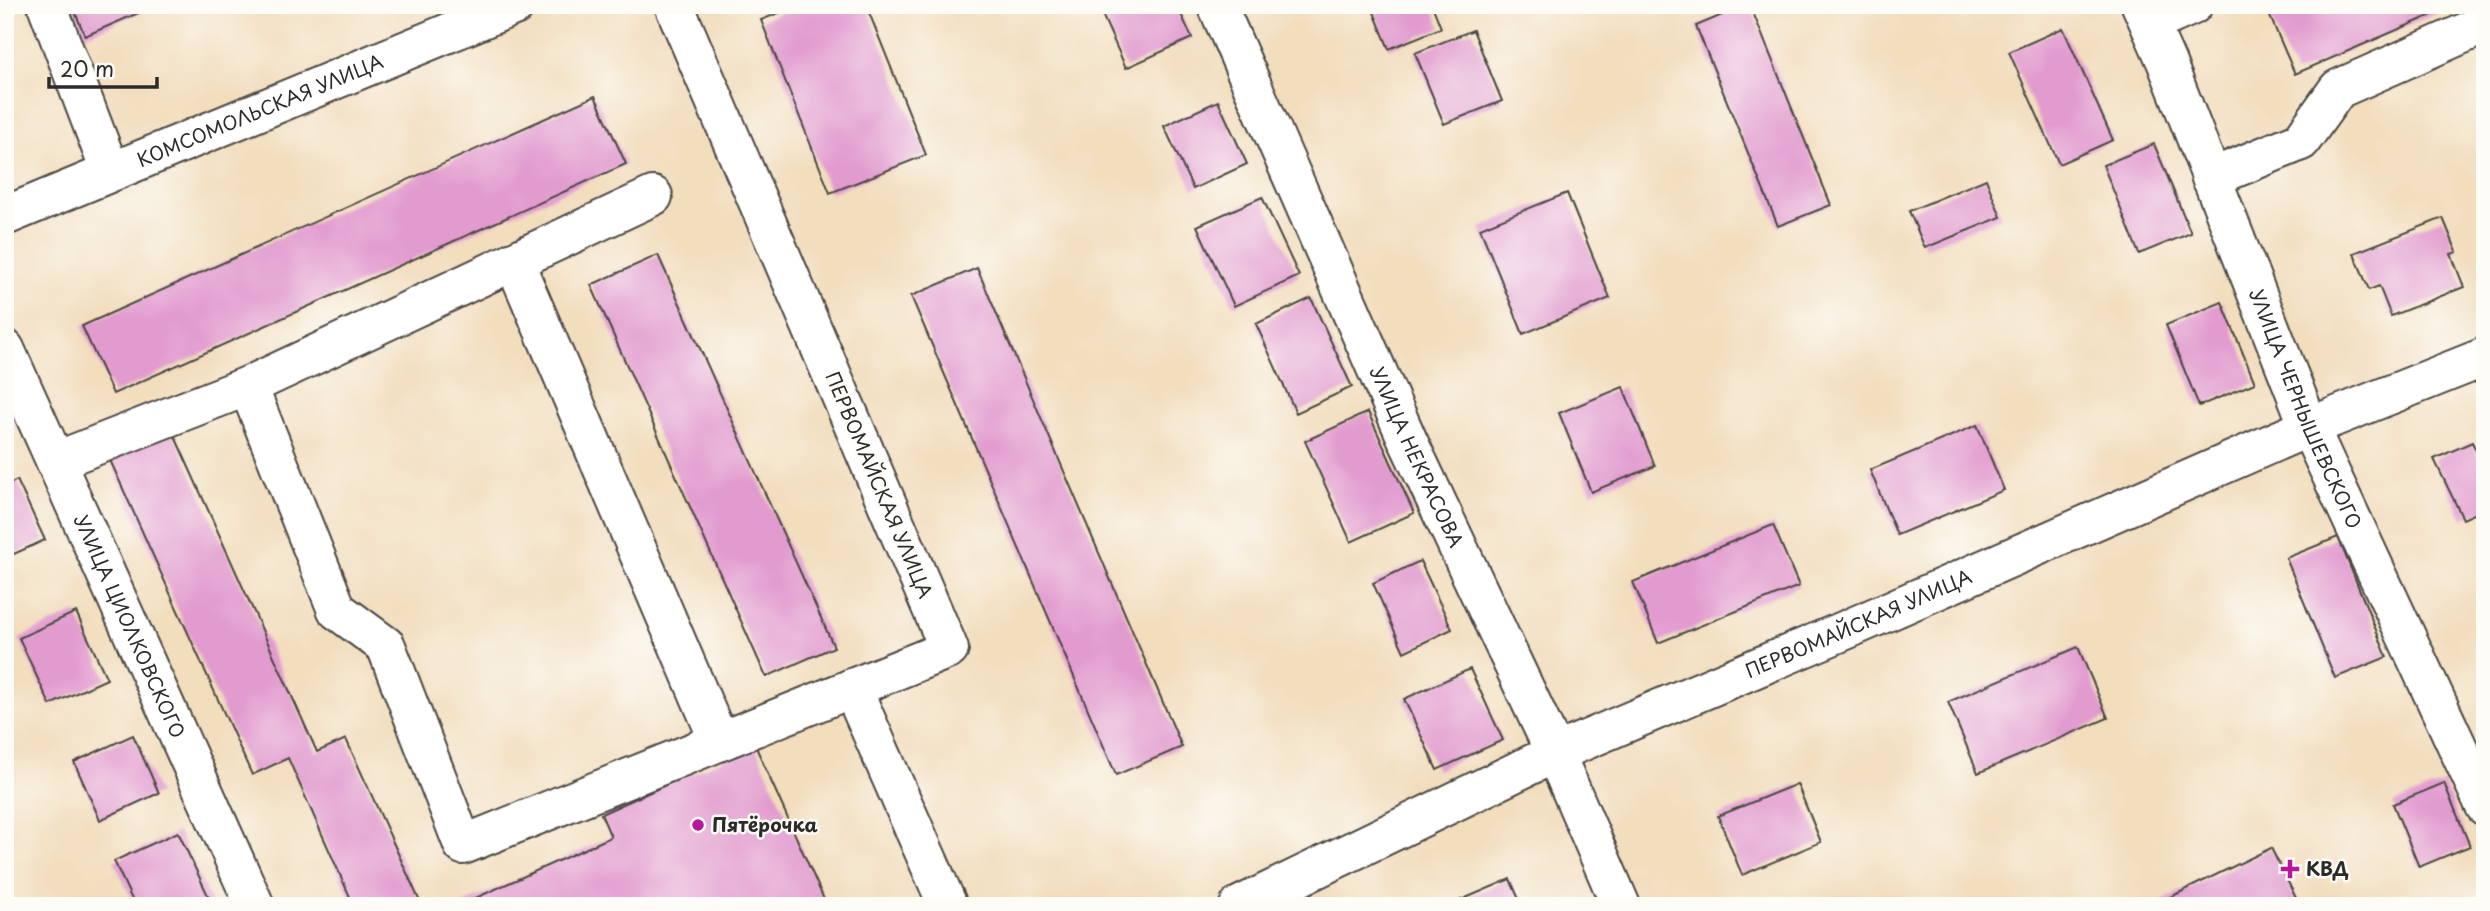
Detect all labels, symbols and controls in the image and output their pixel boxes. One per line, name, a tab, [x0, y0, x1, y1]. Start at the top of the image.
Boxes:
scale bar	[49, 46, 158, 90]
street label: КОМСОМОЛЬСКАЯ УЛИЦА	[132, 46, 387, 173]
text: 20 m	[60, 52, 114, 84]
street label: УЛИЦА ЧЕРНЫШЕВСКОГО	[2243, 284, 2369, 533]
street label: УЛИЦА НЕКРАСОВА	[1364, 362, 1471, 552]
street label: ПЕРВОМАЙСКАЯ УЛИЦА	[819, 367, 940, 602]
street label: УЛИЦА ЦИОЛКОВСКОГО	[68, 510, 193, 742]
street label: ПЕРВОМАЙСКАЯ УЛИЦА	[1741, 562, 1976, 684]
place label: Пятёрочка	[712, 810, 818, 838]
marker: Пятёрочка	[690, 817, 706, 833]
place label: КВД	[2306, 854, 2349, 882]
marker: КВД	[2280, 859, 2300, 879]

